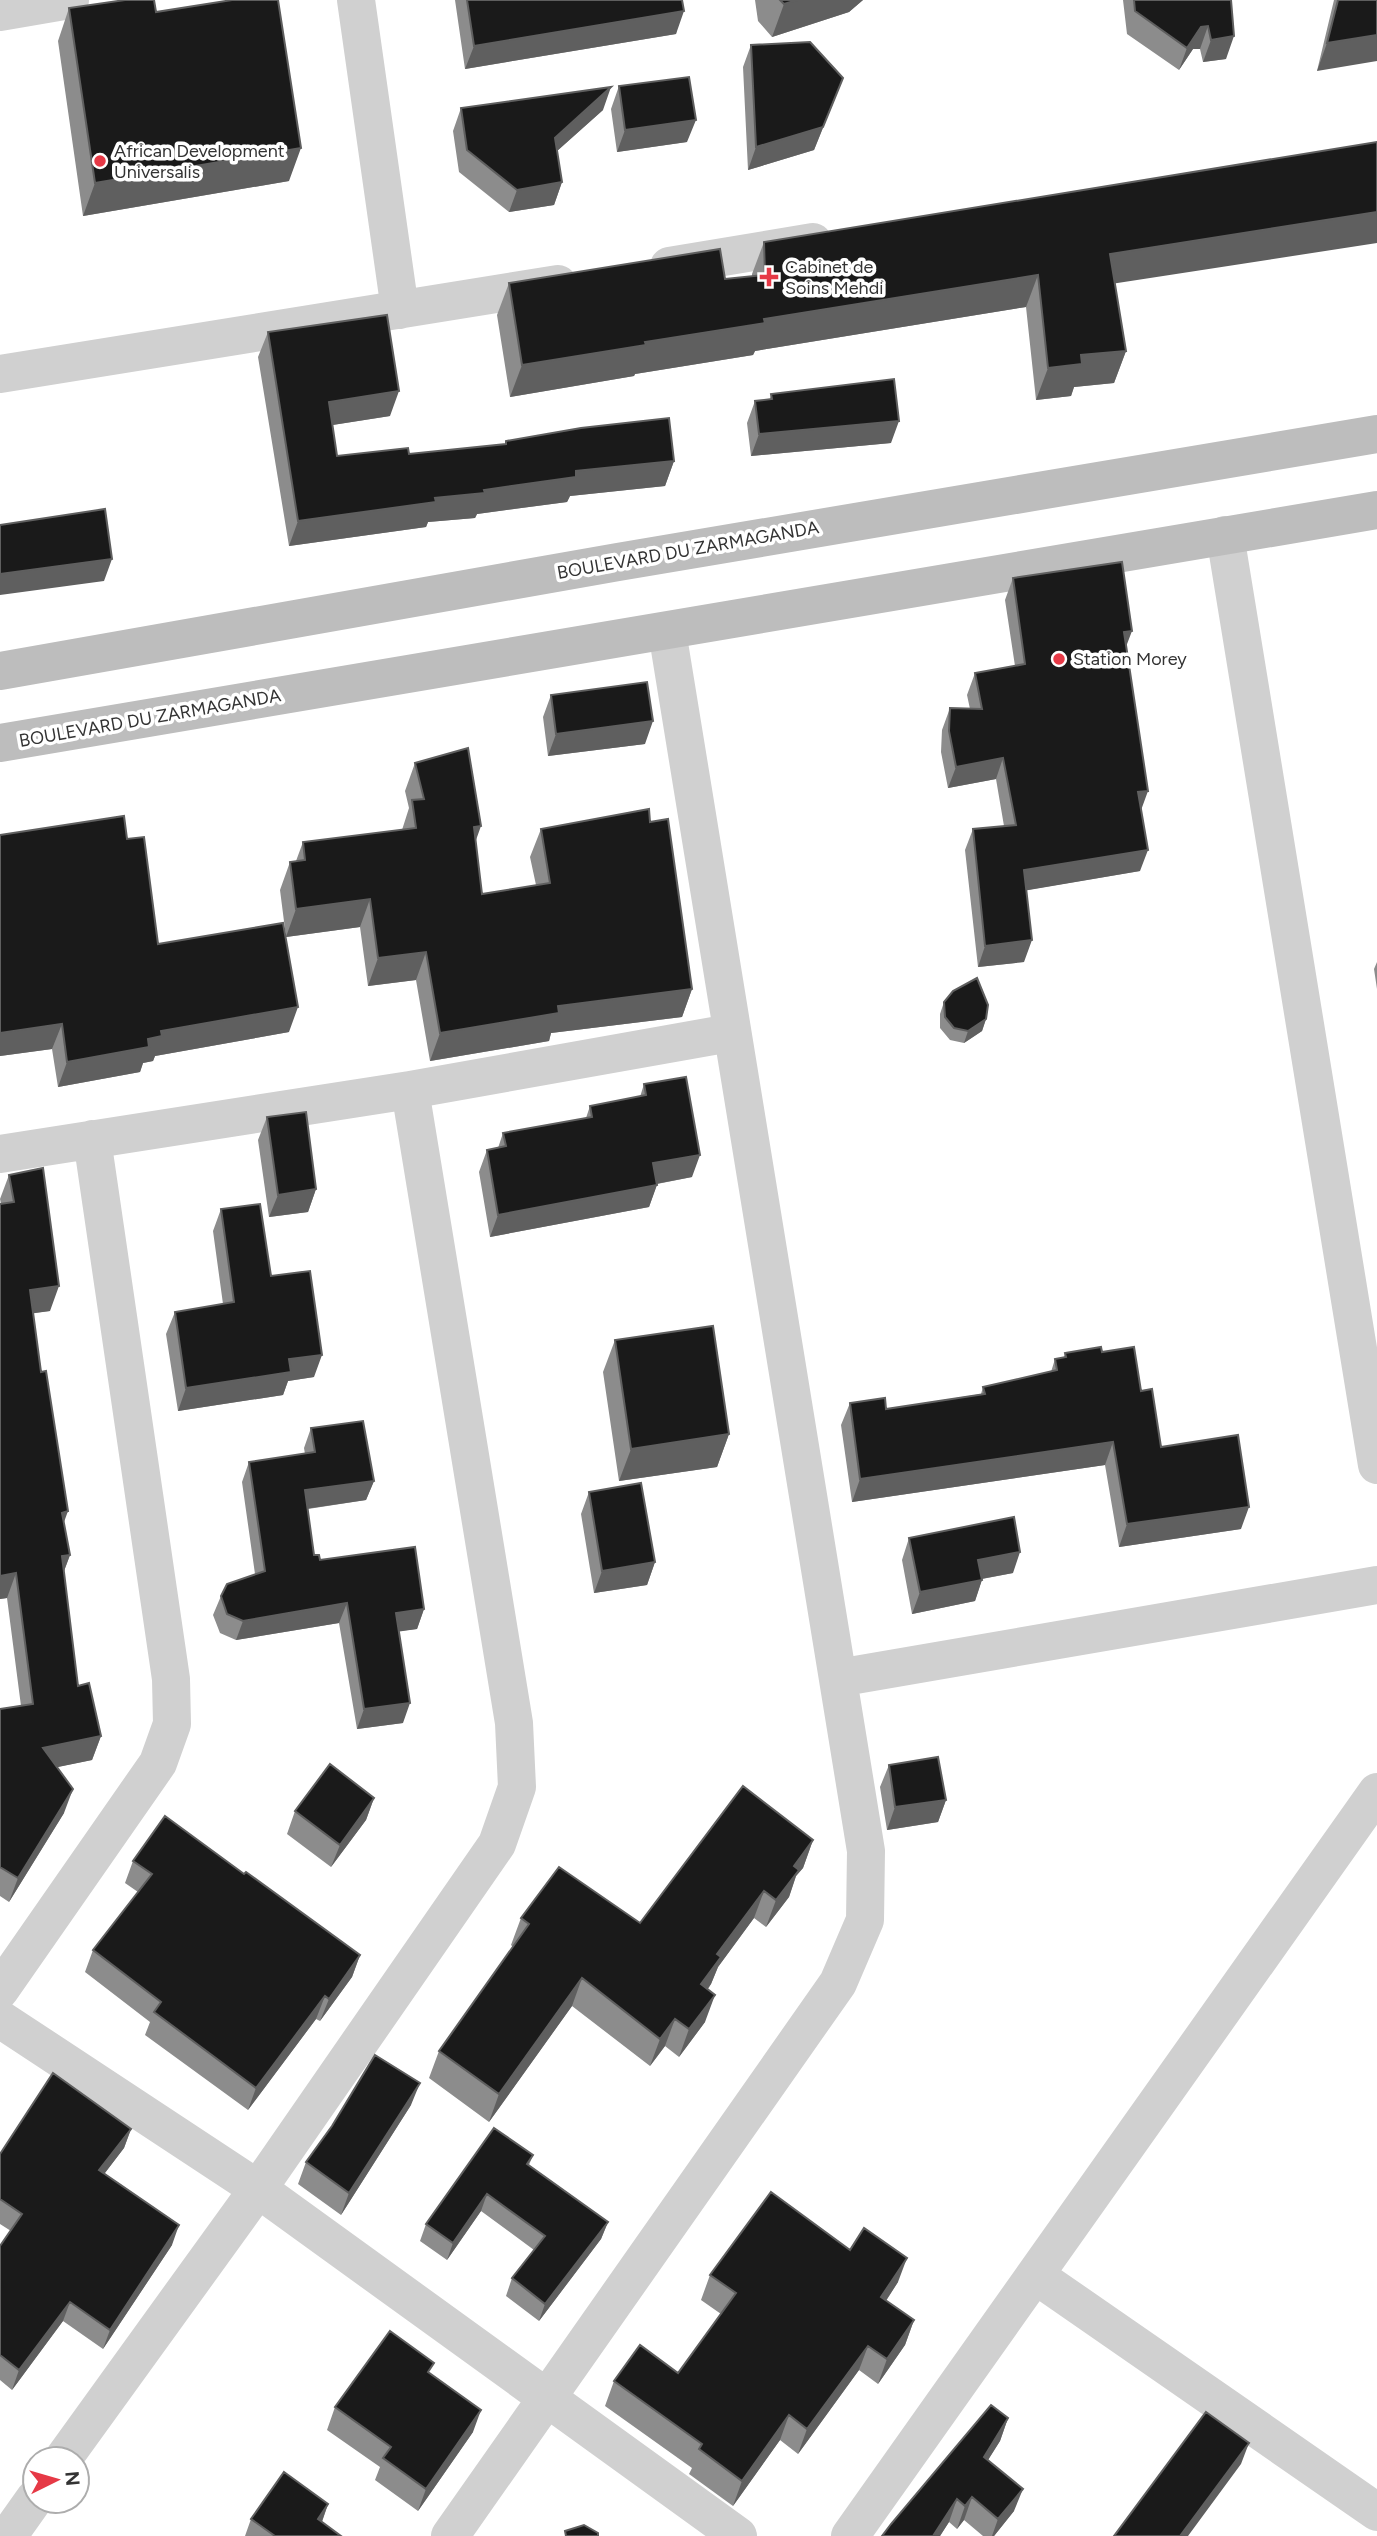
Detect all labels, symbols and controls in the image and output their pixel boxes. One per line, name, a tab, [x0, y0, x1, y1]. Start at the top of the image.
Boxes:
place label: African Development Universalis	[114, 140, 285, 183]
marker: African Development Universalis	[92, 153, 108, 169]
place label: Cabinet de Soins Mehdi	[785, 256, 883, 299]
marker: Cabinet de Soins Mehdi	[759, 267, 779, 287]
street label: BOULEVARD DU ZARMAGANDA	[555, 516, 821, 584]
place label: Station Morey	[1073, 648, 1187, 670]
marker: Station Morey	[1051, 651, 1067, 667]
street label: BOULEVARD DU ZARMAGANDA	[17, 684, 283, 752]
north arrow	[21, 2445, 91, 2515]
text: N	[60, 2470, 85, 2487]

